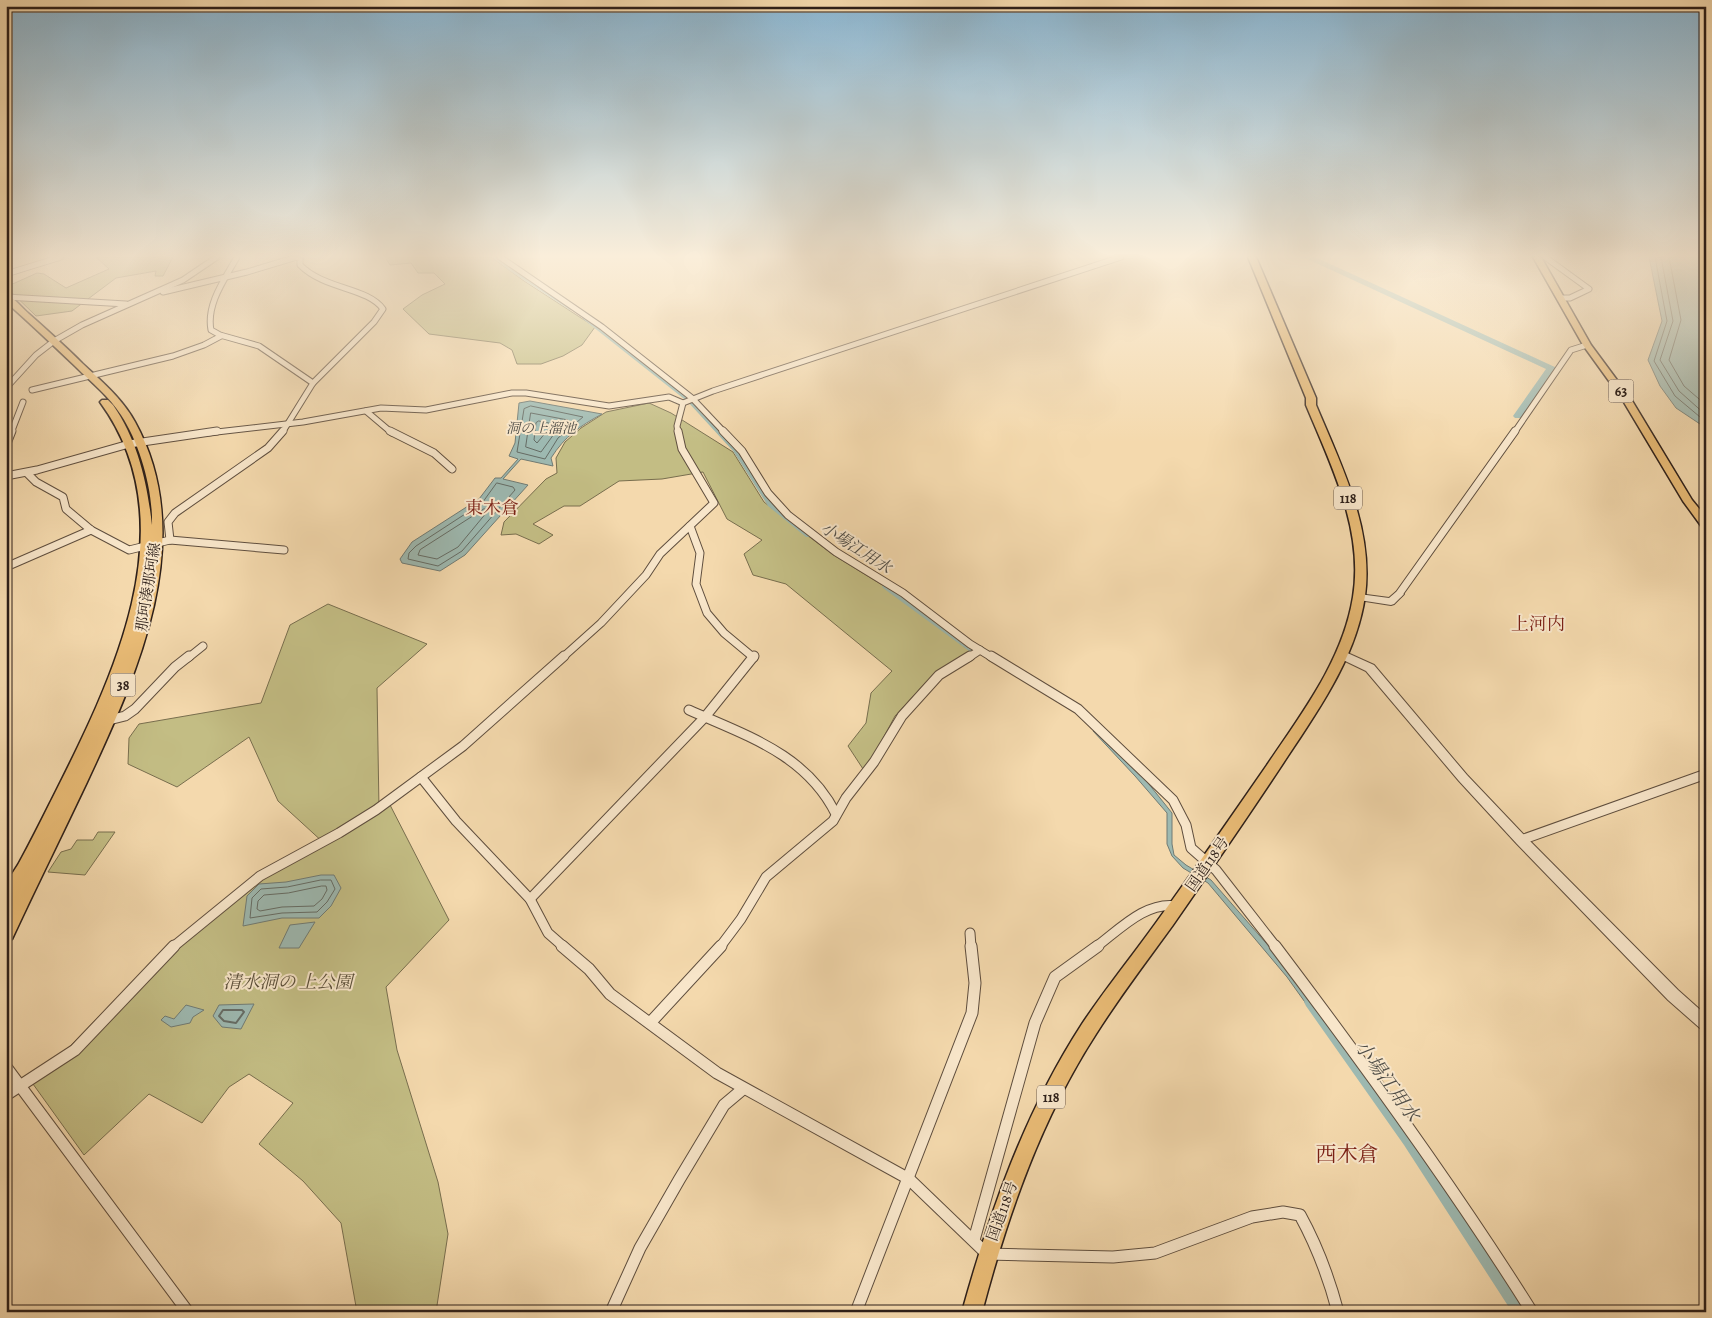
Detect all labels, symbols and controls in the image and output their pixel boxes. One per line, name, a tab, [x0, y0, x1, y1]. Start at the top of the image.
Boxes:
road number: 63	[1608, 380, 1634, 402]
water label: 洞の上溜池	[506, 419, 578, 438]
road number: 118	[1334, 486, 1362, 509]
district label: 東木倉	[465, 496, 519, 520]
water label: 小場江用水	[816, 517, 897, 580]
street label: 那珂湊那珂線	[131, 541, 165, 633]
district label: 上河内	[1511, 612, 1565, 636]
road number: 38	[110, 674, 136, 696]
street label: 国道118号	[1181, 833, 1233, 895]
park label: 清水洞の 上公園	[223, 970, 356, 994]
water label: 小場江用水	[1349, 1035, 1427, 1129]
road number: 118	[1037, 1086, 1065, 1108]
district label: 西木倉	[1316, 1140, 1379, 1168]
street label: 国道118号	[982, 1178, 1022, 1244]

